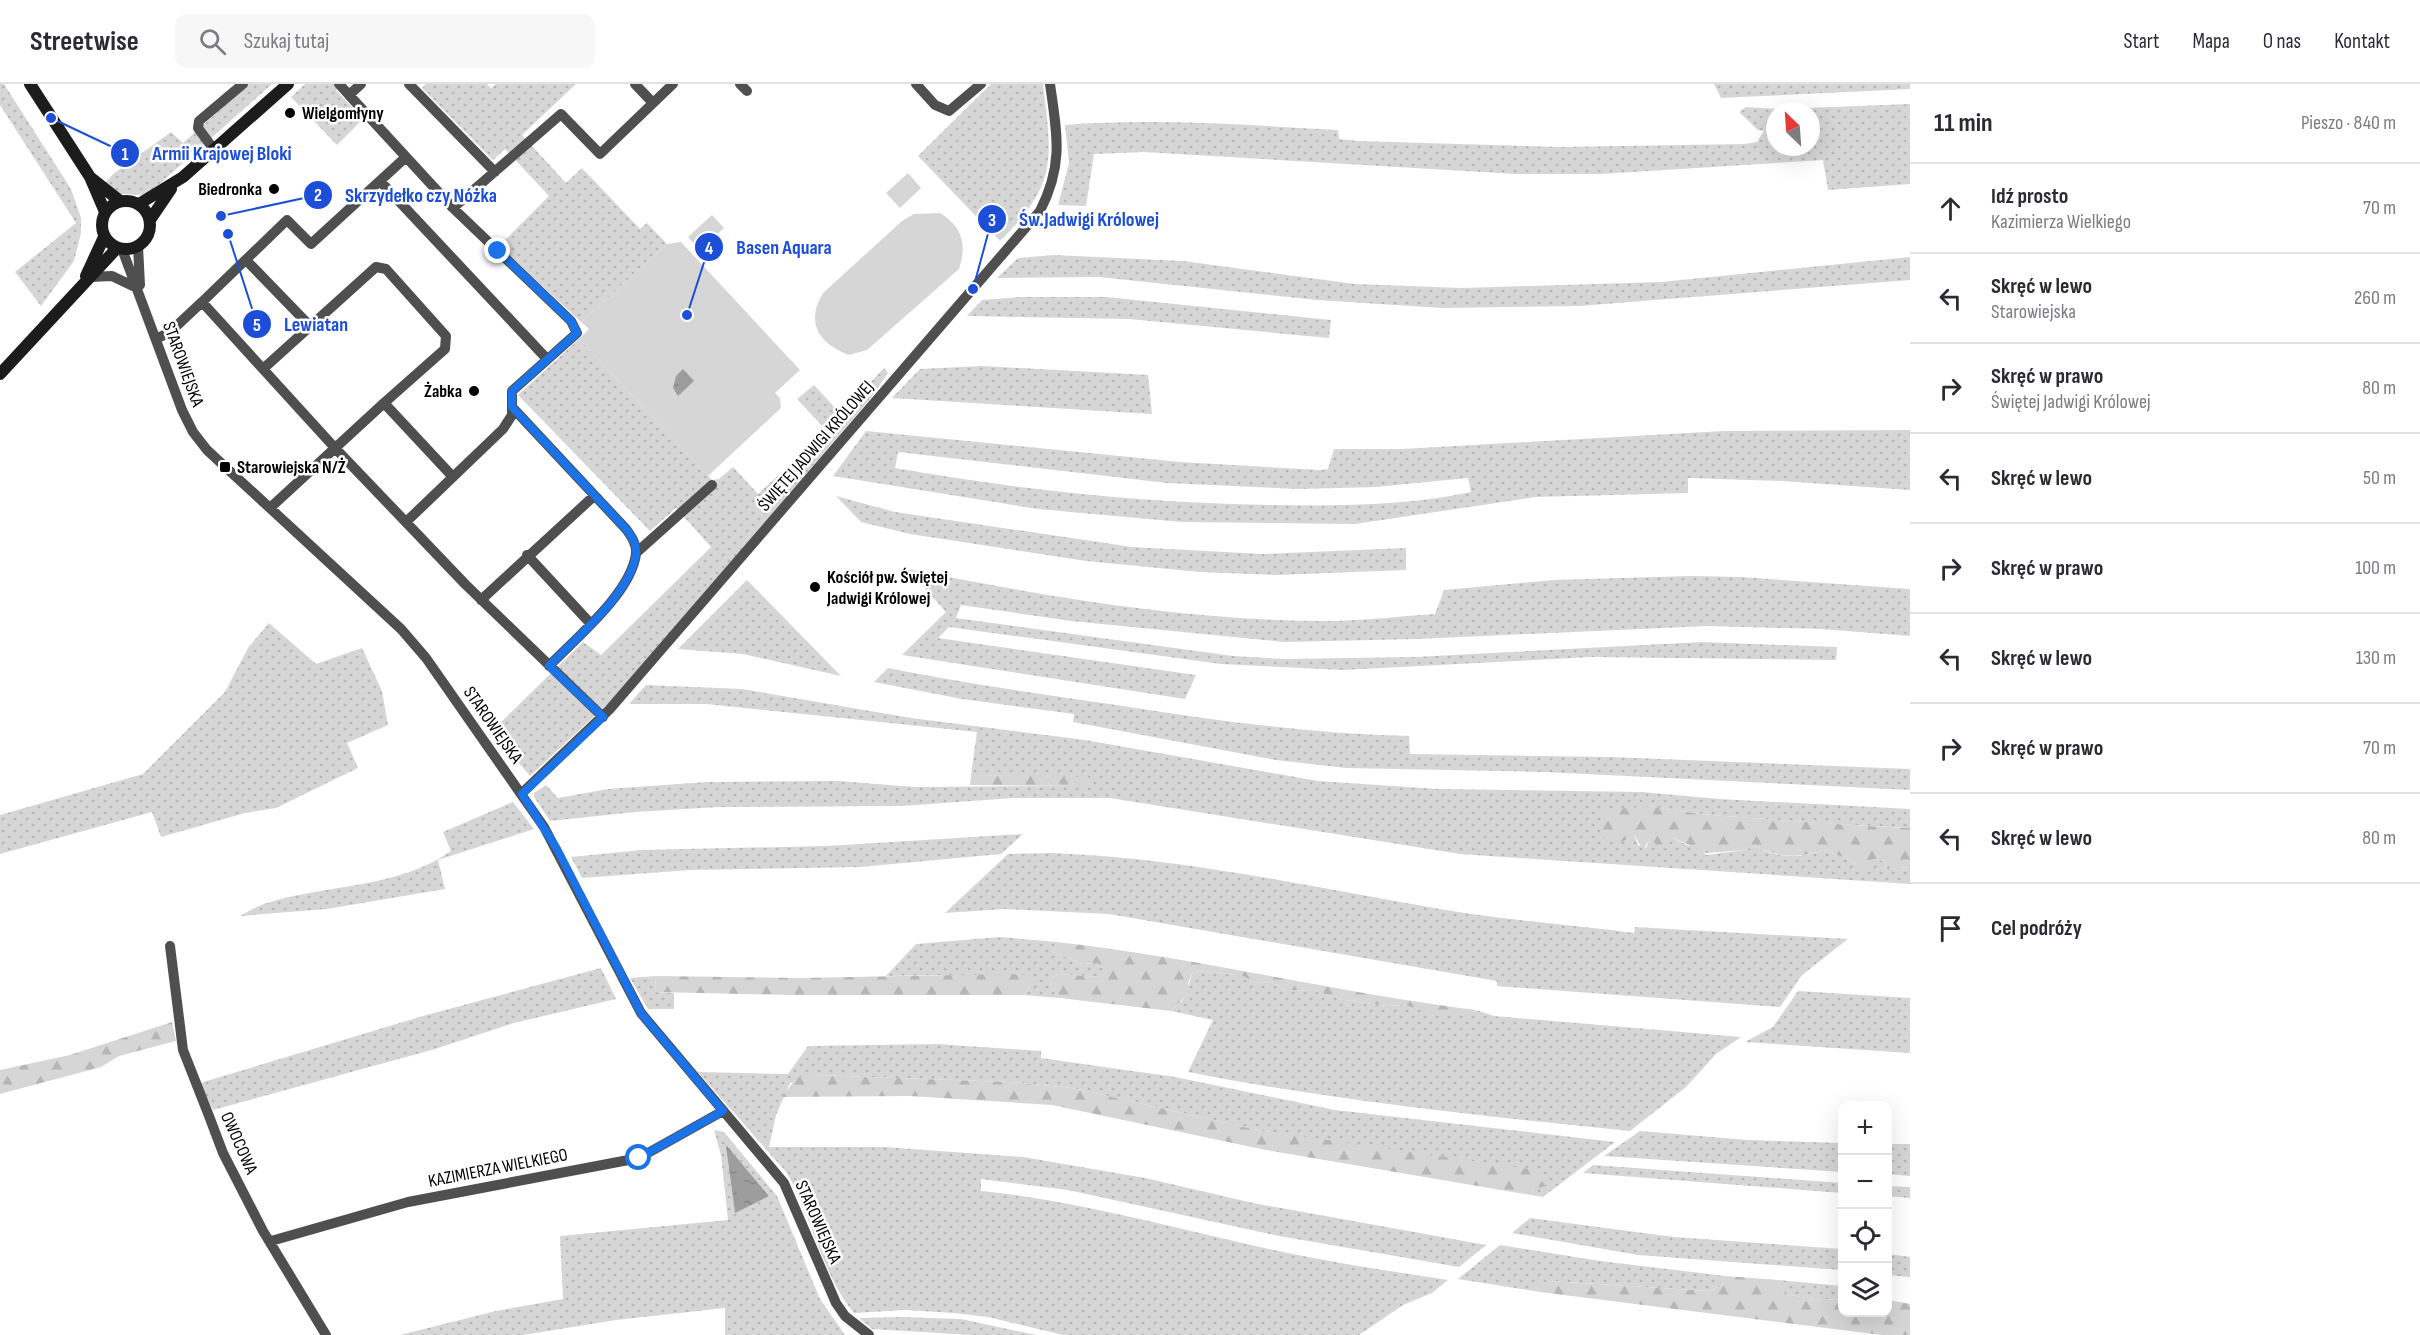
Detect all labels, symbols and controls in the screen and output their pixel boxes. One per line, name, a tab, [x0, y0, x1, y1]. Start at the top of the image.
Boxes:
search box	[175, 14, 595, 68]
text: Streetwise	[30, 25, 139, 58]
icon: search	[196, 25, 229, 58]
text: Szukaj tutaj	[244, 28, 329, 55]
text: Start	[2123, 29, 2160, 54]
text: Mapa	[2193, 29, 2230, 54]
text: O nas	[2263, 29, 2301, 54]
text: Kontakt	[2334, 29, 2390, 54]
north arrow	[1766, 102, 1820, 156]
place label: Wielgomłyny	[302, 103, 384, 124]
marker: Wielgomłyny	[283, 106, 297, 120]
text: 11 min	[1934, 108, 1993, 139]
text: Pieszo · 840 m	[2301, 111, 2396, 135]
callout: Armii Krajowej Bloki	[110, 134, 303, 172]
text: Armii Krajowej Bloki	[151, 142, 292, 166]
text: 1	[121, 144, 129, 165]
callout: Skrzydełko czy Nóżka	[303, 176, 509, 214]
place label: Biedronka	[198, 179, 262, 200]
marker: Biedronka	[267, 182, 281, 196]
text: Idź prosto	[1991, 183, 2068, 210]
text: Skrzydełko czy Nóżka	[345, 184, 497, 208]
text: 2	[314, 185, 322, 206]
icon: ahead	[1934, 192, 1967, 225]
text: 70 m	[2363, 196, 2396, 220]
callout: Św.Jadwigi Królowej	[977, 200, 1170, 238]
text: Św.Jadwigi Królowej	[1019, 208, 1159, 232]
text: 3	[988, 210, 996, 231]
text: Kazimierza Wielkiego	[1991, 210, 2131, 234]
callout: Basen Aquara	[694, 228, 844, 266]
text: Basen Aquara	[736, 236, 832, 260]
route end	[484, 237, 510, 263]
text: 4	[705, 238, 714, 259]
text: Skręć w lewo	[1991, 273, 2092, 300]
icon: left	[1934, 282, 1967, 315]
text: 260 m	[2354, 286, 2396, 310]
text: Starowiejska	[1991, 300, 2076, 324]
callout: Lewiatan	[242, 305, 360, 343]
text: Lewiatan	[284, 313, 348, 337]
text: 5	[253, 315, 261, 336]
street label: STAROWIEJSKA	[158, 319, 208, 410]
text: Skręć w prawo	[1991, 363, 2103, 390]
icon: right	[1934, 372, 1967, 405]
text: 80 m	[2362, 376, 2396, 400]
street label: ŚWIĘTEJ JADWIGI KRÓLOWEJ	[754, 377, 878, 515]
place label: Żabka	[424, 381, 462, 402]
marker: Żabka	[467, 384, 481, 398]
text: Świętej Jadwigi Królowej	[1991, 390, 2151, 414]
place label: Starowiejska N/Ż	[237, 457, 346, 478]
marker: Starowiejska N/Ż	[218, 460, 232, 474]
icon: left	[1934, 462, 1967, 495]
text: Skręć w lewo	[1991, 465, 2092, 492]
text: 50 m	[2363, 466, 2396, 490]
icon: right	[1934, 552, 1967, 585]
text: Skręć w prawo	[1991, 555, 2103, 582]
text: 100 m	[2355, 556, 2396, 580]
place label: Kościół pw. Świętej Jadwigi Królowej	[826, 567, 948, 609]
marker: Kościół pw. Świętej Jadwigi Królowej	[808, 580, 822, 594]
icon: left	[1934, 642, 1967, 675]
text: Skręć w lewo	[1991, 645, 2092, 672]
text: 130 m	[2356, 646, 2396, 670]
street label: STAROWIEJSKA	[459, 683, 527, 768]
icon: right	[1934, 732, 1967, 765]
text: Skręć w prawo	[1991, 735, 2103, 762]
text: 70 m	[2363, 736, 2396, 760]
icon: left	[1934, 822, 1967, 855]
text: Skręć w lewo	[1991, 825, 2092, 852]
text: 80 m	[2362, 826, 2396, 850]
icon: arrive	[1934, 912, 1967, 945]
text: Cel podróży	[1991, 915, 2082, 942]
map controls	[1838, 1101, 1892, 1317]
button: +	[1838, 1101, 1892, 1155]
street label: OWOCOWA	[216, 1109, 262, 1178]
street label: KAZIMIERZA WIELKIEGO	[427, 1144, 569, 1192]
route start	[625, 1144, 651, 1170]
button: −	[1838, 1155, 1892, 1209]
street label: STAROWIEJSKA	[790, 1177, 846, 1267]
button: locate	[1838, 1209, 1892, 1263]
button: layers	[1838, 1263, 1892, 1317]

